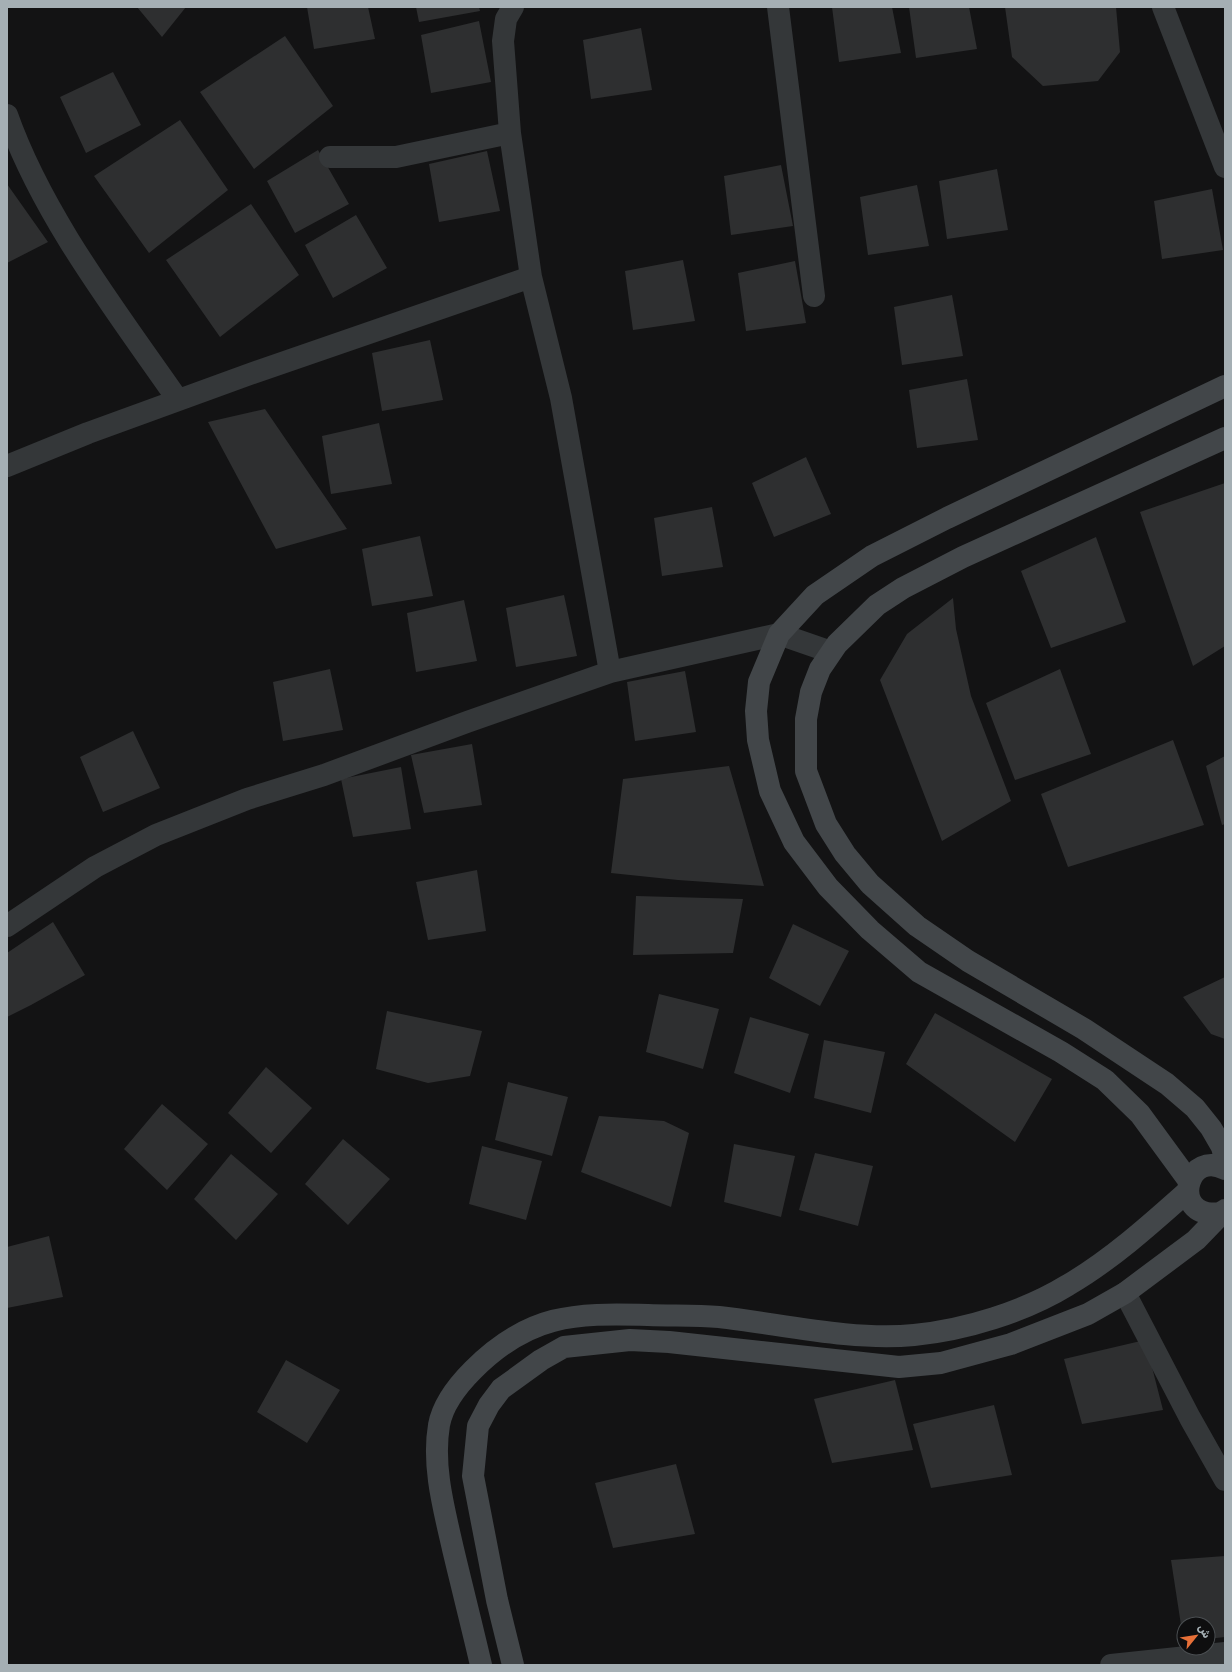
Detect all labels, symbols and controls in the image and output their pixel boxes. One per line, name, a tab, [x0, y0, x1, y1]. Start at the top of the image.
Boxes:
north arrow	[1176, 1616, 1216, 1656]
text: ش	[1195, 1622, 1213, 1641]

